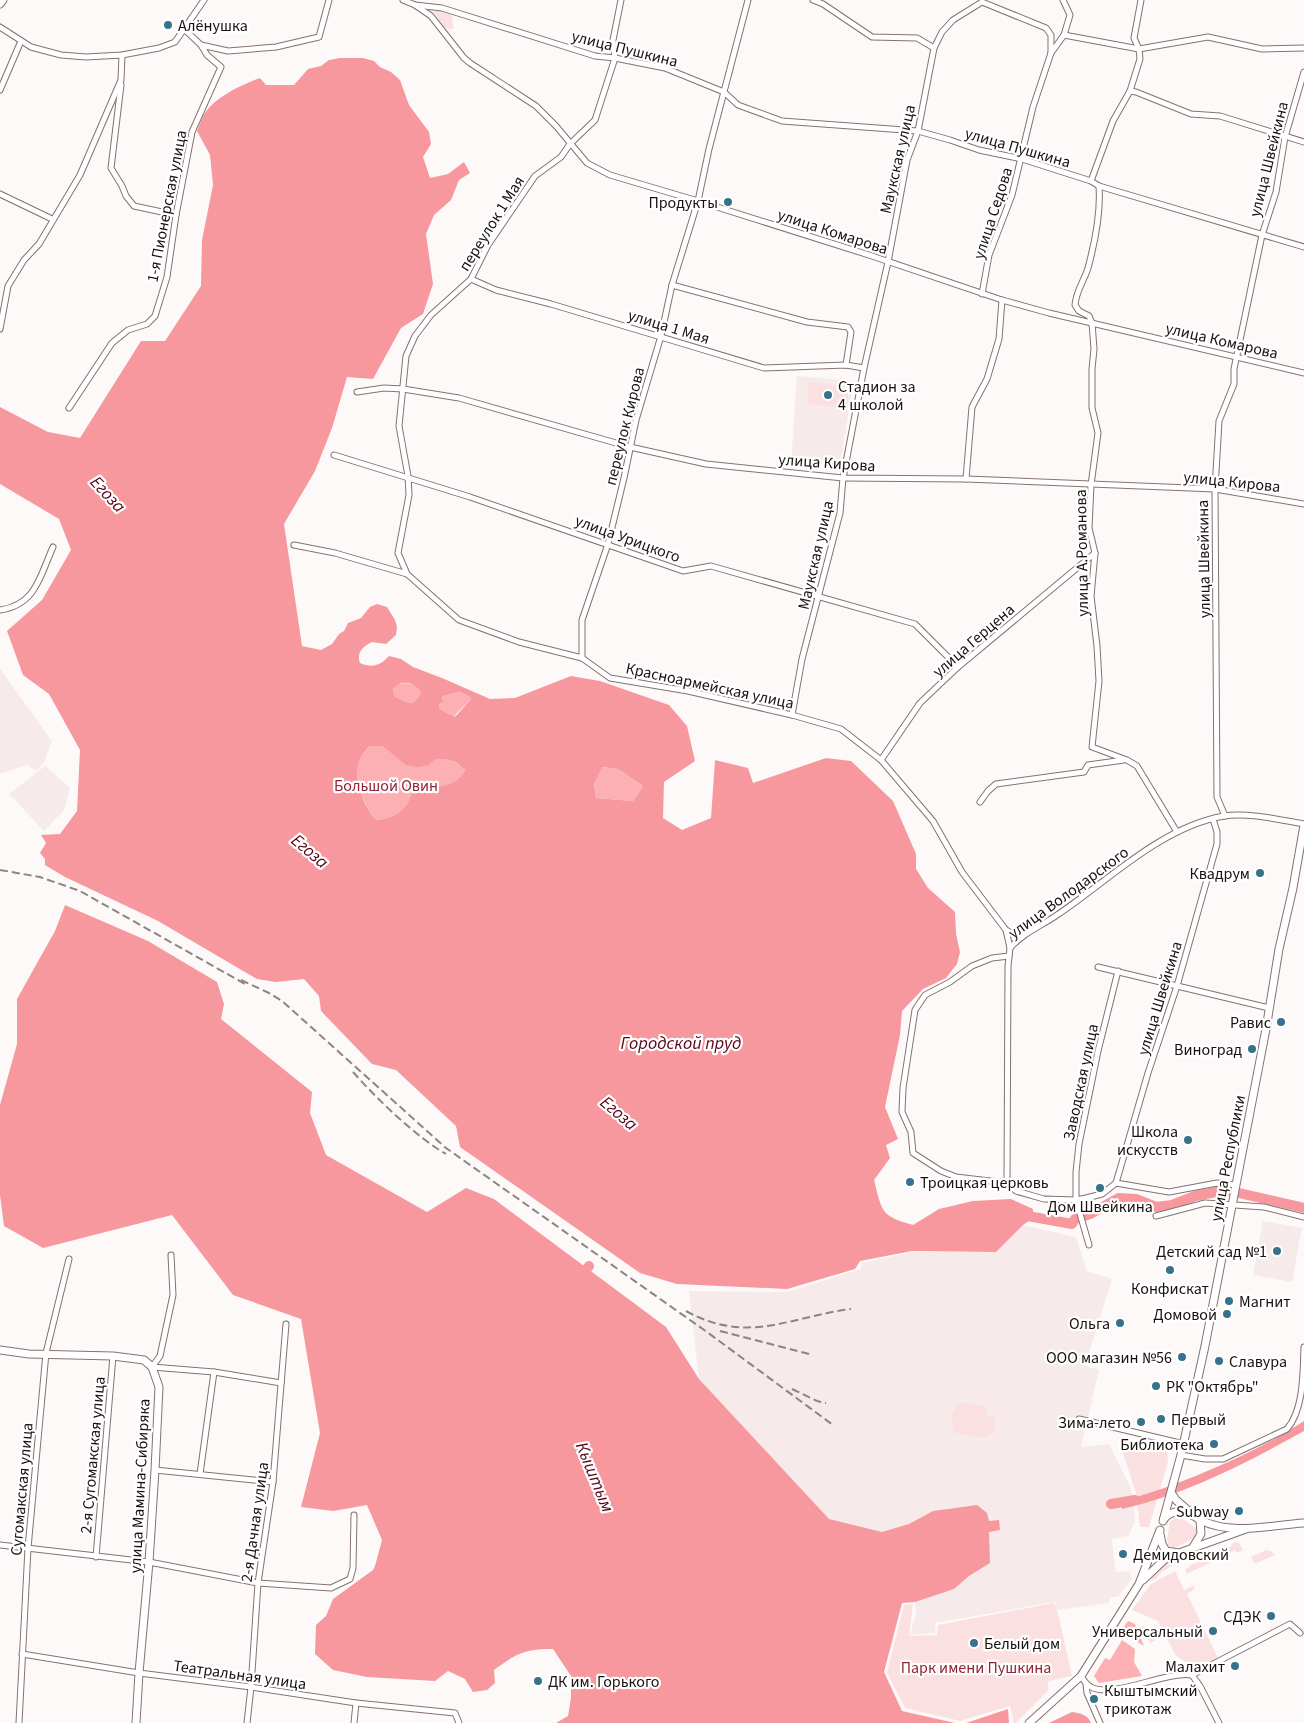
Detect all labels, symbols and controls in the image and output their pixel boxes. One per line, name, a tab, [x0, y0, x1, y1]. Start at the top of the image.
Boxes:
place label: Алёнушка	[178, 15, 248, 37]
marker: Алёнушка	[162, 19, 174, 31]
street label: улица Пушкина	[569, 25, 680, 73]
street label: улица Швейкина	[1244, 99, 1294, 219]
street label: Маукская улица	[875, 103, 921, 216]
street label: улица Пушкина	[962, 122, 1073, 174]
street label: 1-я Пионерская улица	[141, 128, 193, 284]
street label: улица Седова	[968, 164, 1018, 262]
street label: переулок 1 Мая	[454, 172, 530, 275]
place label: Продукты	[648, 192, 718, 214]
marker: Продукты	[722, 196, 734, 208]
street label: улица Комарова	[775, 204, 891, 260]
street label: улица 1 Мая	[625, 304, 712, 350]
street label: улица Комарова	[1163, 317, 1280, 365]
street label: переулок Кирова	[600, 365, 650, 488]
place label: Стадион за 4 школой	[838, 376, 916, 416]
marker: Стадион за 4 школой	[822, 389, 834, 401]
street label: улица Кирова	[778, 449, 876, 477]
street label: улица Кирова	[1182, 466, 1281, 498]
water label: Егоза	[84, 470, 131, 519]
street label: улица А.Романова	[1070, 489, 1094, 617]
street label: Маукская улица	[793, 499, 839, 612]
street label: улица Швейкина	[1192, 500, 1216, 618]
street label: улица Урицкого	[572, 510, 683, 568]
street label: улица Герцена	[928, 599, 1019, 683]
street label: Красноармейская улица	[624, 657, 796, 715]
park label: Большой Овин	[334, 775, 438, 797]
water label: Егоза	[286, 828, 334, 875]
street label: улица Володарского	[1004, 842, 1133, 944]
place label: Квадрум	[1189, 863, 1250, 885]
marker: Квадрум	[1254, 867, 1266, 879]
street label: улица Швейкина	[1132, 939, 1188, 1058]
place label: Равис	[1230, 1012, 1271, 1034]
marker: Равис	[1275, 1016, 1287, 1028]
street label: Заводская улица	[1058, 1022, 1104, 1143]
water label: Городской пруд	[621, 1031, 741, 1056]
place label: Виноград	[1174, 1039, 1242, 1061]
marker: Виноград	[1246, 1043, 1258, 1055]
water label: Егоза	[595, 1090, 643, 1137]
street label: улица Республики	[1205, 1093, 1251, 1223]
place label: Школа искусств	[1117, 1121, 1178, 1161]
marker: Школа искусств	[1182, 1134, 1194, 1146]
place label: Троицкая церковь	[920, 1172, 1049, 1194]
marker: Троицкая церковь	[904, 1176, 916, 1188]
marker: Дом Швейкина	[1094, 1182, 1106, 1194]
place label: Дом Швейкина	[1047, 1196, 1153, 1218]
place label: Детский сад №1	[1156, 1241, 1267, 1263]
marker: Детский сад №1	[1271, 1245, 1283, 1257]
marker: Конфискат	[1164, 1264, 1176, 1276]
place label: Конфискат	[1131, 1278, 1209, 1300]
place label: Магнит	[1239, 1291, 1291, 1313]
marker: Магнит	[1223, 1295, 1235, 1307]
place label: Домовой	[1153, 1304, 1217, 1326]
marker: Домовой	[1221, 1308, 1233, 1320]
place label: Ольга	[1069, 1313, 1110, 1335]
marker: Ольга	[1114, 1317, 1126, 1329]
place label: ООО магазин №56	[1046, 1347, 1172, 1369]
marker: ООО магазин №56	[1176, 1351, 1188, 1363]
place label: Славура	[1229, 1351, 1287, 1373]
marker: Славура	[1213, 1355, 1225, 1367]
street label: 2-я Сугомакская улица	[75, 1376, 111, 1534]
place label: РК "Октябрь"	[1166, 1376, 1259, 1398]
marker: РК "Октябрь"	[1150, 1380, 1162, 1392]
street label: улица Мамина-Сибиряка	[124, 1398, 156, 1574]
place label: Первый	[1171, 1409, 1226, 1431]
place label: Зима-лето	[1058, 1412, 1131, 1434]
marker: Первый	[1155, 1413, 1167, 1425]
marker: Зима-лето	[1135, 1416, 1147, 1428]
street label: Сугомакская улица	[5, 1422, 39, 1556]
place label: Библиотека	[1120, 1434, 1204, 1456]
water label: Кыштым	[569, 1438, 620, 1516]
marker: Библиотека	[1208, 1438, 1220, 1450]
street label: 2-я Дачная улица	[236, 1461, 274, 1584]
place label: Subway	[1176, 1501, 1230, 1523]
marker: Subway	[1233, 1505, 1245, 1517]
place label: Демидовский	[1133, 1544, 1229, 1566]
marker: Демидовский	[1117, 1548, 1129, 1560]
place label: СДЭК	[1223, 1606, 1262, 1628]
marker: СДЭК	[1265, 1610, 1277, 1622]
place label: Универсальный	[1092, 1621, 1203, 1643]
marker: Универсальный	[1207, 1625, 1219, 1637]
place label: Белый дом	[984, 1633, 1060, 1655]
marker: Белый дом	[968, 1637, 980, 1649]
street label: Театральная улица	[172, 1655, 308, 1695]
place label: Малахит	[1165, 1656, 1225, 1678]
park label: Парк имени Пушкина	[901, 1657, 1051, 1679]
marker: Малахит	[1229, 1660, 1241, 1672]
place label: ДК им. Горького	[548, 1671, 659, 1693]
marker: ДК им. Горького	[532, 1675, 544, 1687]
place label: Кыштымский трикотаж	[1104, 1680, 1198, 1720]
marker: Кыштымский трикотаж	[1088, 1693, 1100, 1705]

